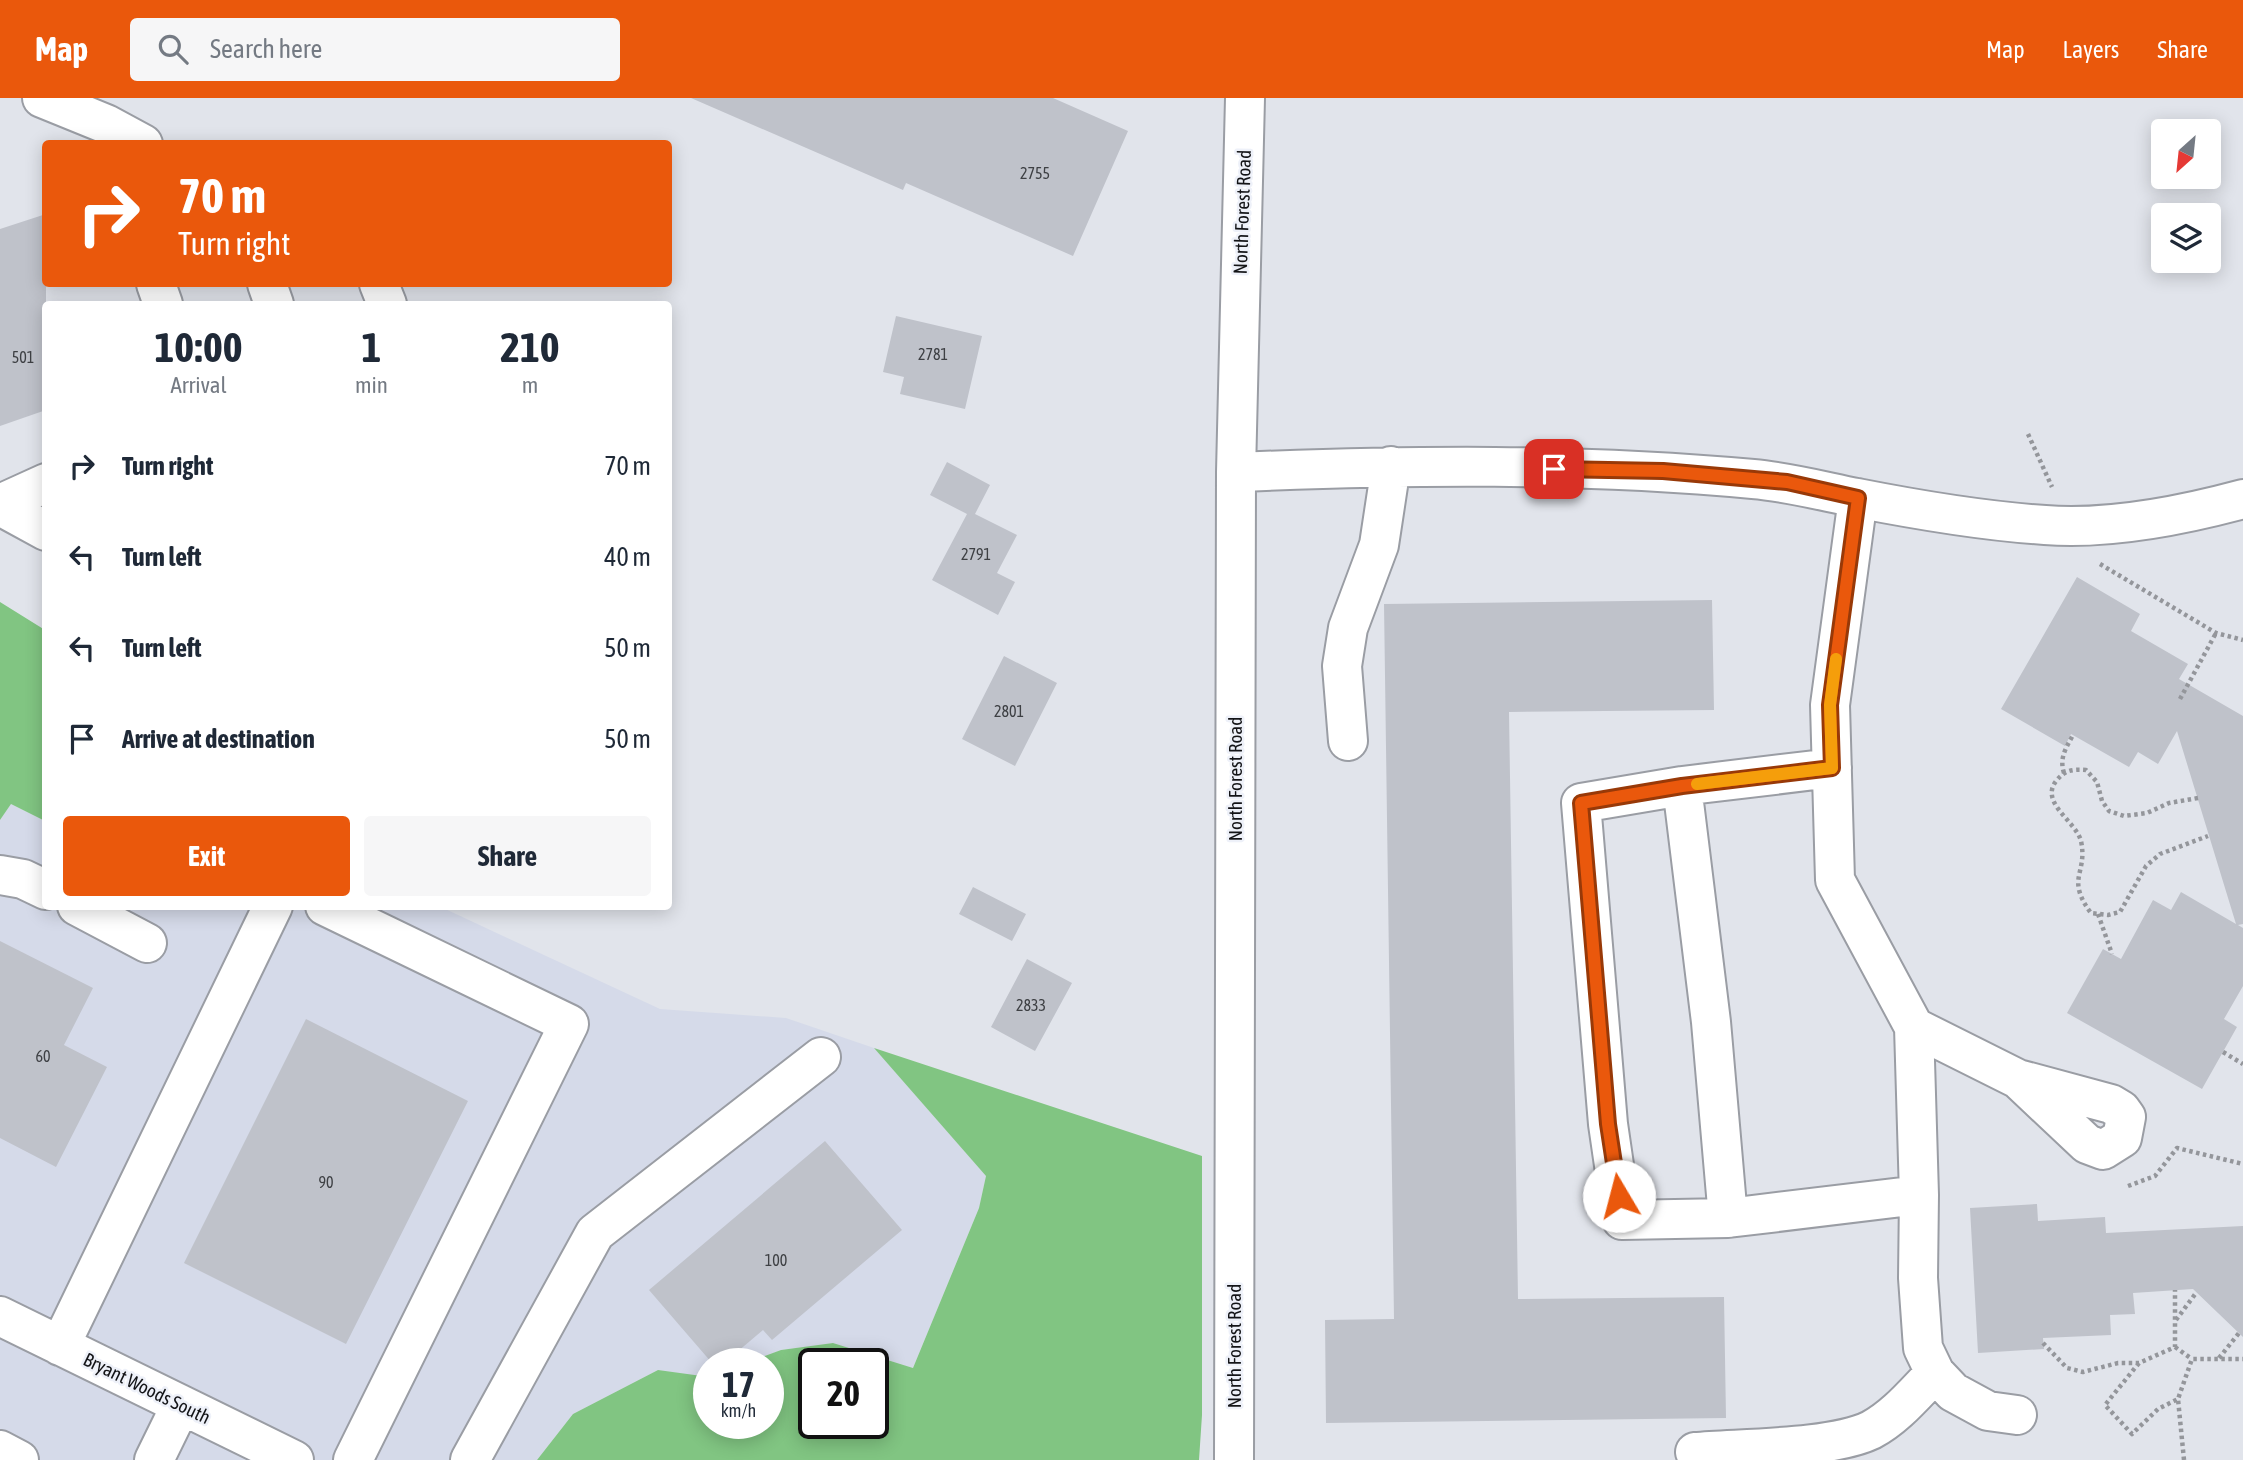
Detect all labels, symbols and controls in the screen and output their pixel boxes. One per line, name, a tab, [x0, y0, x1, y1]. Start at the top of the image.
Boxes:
search box	[130, 18, 620, 81]
text: Map	[35, 30, 88, 68]
icon: search	[154, 30, 192, 68]
text: Search here	[210, 34, 322, 64]
text: Map	[1986, 36, 2025, 63]
text: Layers	[2063, 36, 2119, 63]
text: Share	[2157, 36, 2208, 63]
north arrow	[2151, 119, 2221, 189]
map controls	[2151, 119, 2221, 273]
street label: North Forest Road	[1229, 149, 1255, 275]
house number: 2755	[1020, 164, 1050, 182]
text: 70 m	[178, 167, 266, 223]
icon: right	[63, 168, 154, 259]
button: layers	[2151, 203, 2221, 273]
text: Turn right	[178, 225, 291, 262]
text: 10:00	[154, 323, 243, 371]
text: 1	[362, 323, 381, 371]
text: 210	[500, 323, 560, 371]
house number: 2781	[918, 345, 948, 363]
house number: 501	[12, 348, 34, 366]
text: Arrival	[170, 372, 227, 398]
text: min	[355, 372, 388, 398]
text: m	[522, 372, 538, 398]
pin	[1524, 439, 1584, 499]
icon: right	[63, 447, 101, 485]
icon: arrive	[1535, 450, 1573, 488]
text: Turn right	[122, 451, 213, 481]
text: 70 m	[604, 451, 651, 481]
icon: left	[63, 538, 101, 576]
text: Turn left	[122, 542, 202, 572]
text: 40 m	[604, 542, 651, 572]
house number: 2791	[961, 545, 991, 563]
icon: left	[63, 629, 101, 667]
text: Turn left	[122, 633, 202, 663]
text: 50 m	[604, 633, 651, 663]
house number: 2801	[994, 702, 1024, 720]
street label: North Forest Road	[1224, 717, 1246, 841]
icon: arrive	[63, 720, 101, 758]
text: Arrive at destination	[122, 724, 315, 754]
text: 50 m	[604, 724, 651, 754]
button: Exit	[63, 816, 350, 896]
button: Share	[364, 816, 651, 896]
house number: 2833	[1016, 996, 1046, 1014]
house number: 60	[35, 1047, 51, 1065]
position arrow	[1582, 1159, 1656, 1233]
house number: 90	[318, 1173, 334, 1191]
house number: 100	[765, 1251, 787, 1269]
street label: North Forest Road	[1223, 1284, 1245, 1408]
street label: Bryant Woods South	[80, 1348, 214, 1428]
speed limit sign: 20	[798, 1348, 889, 1439]
text: 17	[722, 1364, 755, 1404]
text: km/h	[721, 1400, 756, 1421]

